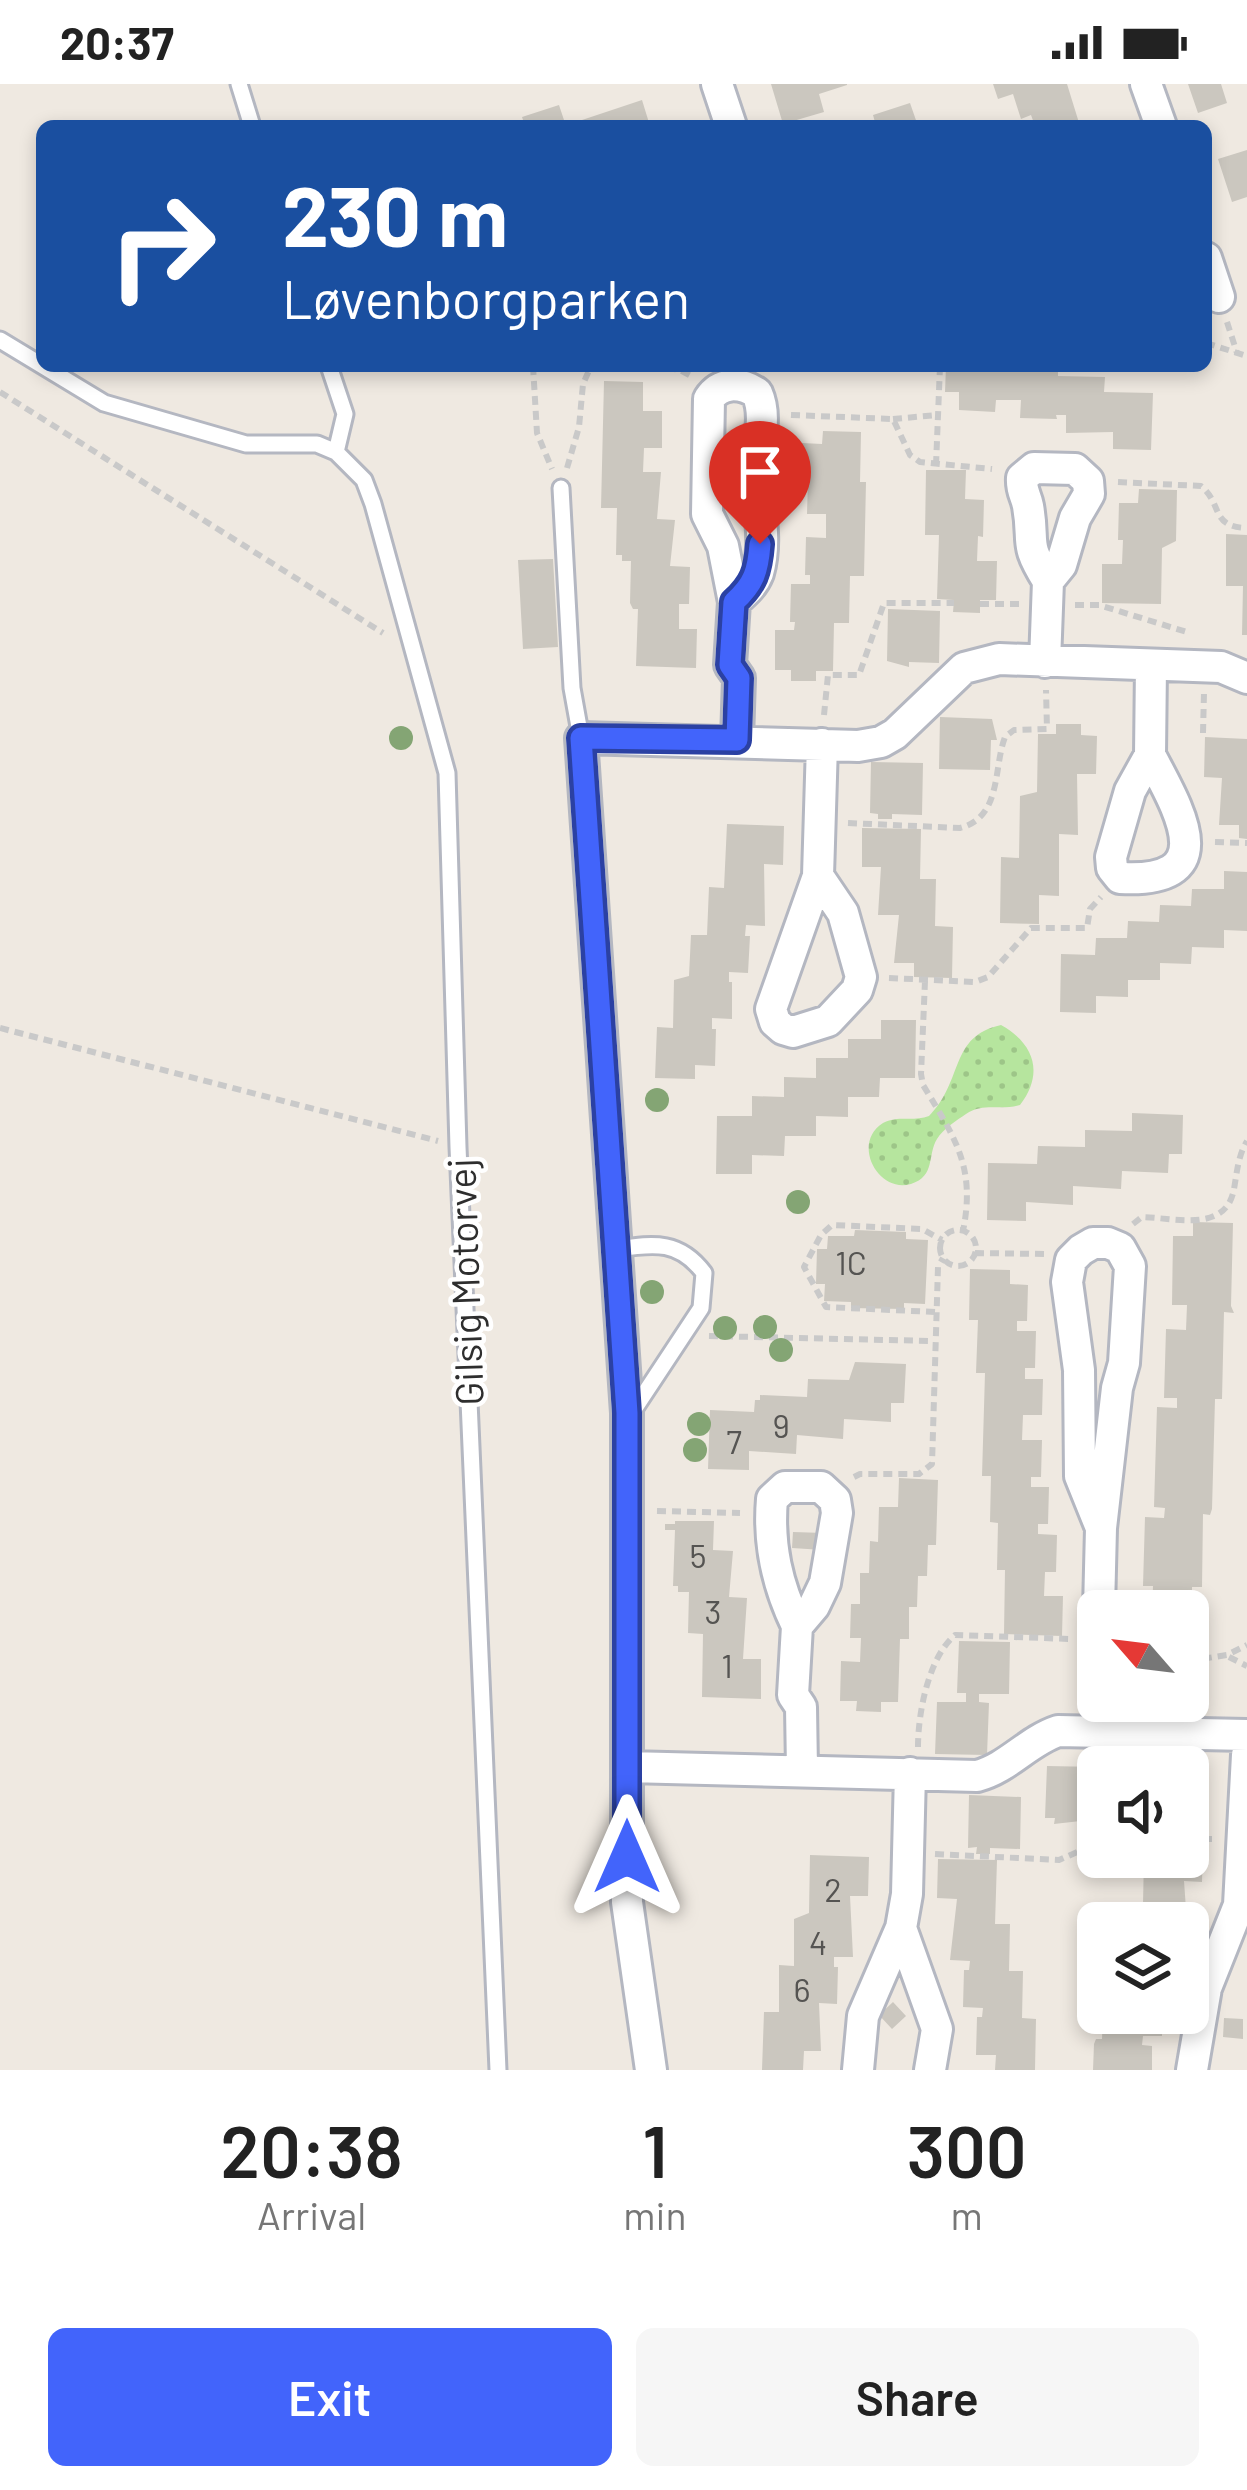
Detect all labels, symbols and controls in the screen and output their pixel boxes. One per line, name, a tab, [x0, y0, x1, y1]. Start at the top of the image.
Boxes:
text: 20:37	[60, 15, 174, 69]
text: 230 m	[282, 163, 508, 264]
icon: right	[84, 168, 240, 324]
text: Løvenborgparken	[282, 265, 690, 330]
pin	[709, 421, 811, 544]
icon: arrive	[727, 439, 793, 505]
street label: Gilsig Motorvej	[436, 1158, 492, 1406]
house number: 1C	[835, 1242, 867, 1282]
house number: 9	[772, 1405, 790, 1445]
house number: 7	[726, 1421, 742, 1461]
house number: 5	[690, 1535, 706, 1575]
north arrow	[1077, 1590, 1209, 1722]
map controls	[1077, 1590, 1209, 2034]
house number: 3	[705, 1591, 722, 1631]
house number: 1	[721, 1645, 733, 1685]
button: sound	[1077, 1746, 1209, 1878]
position arrow	[564, 1794, 690, 1920]
house number: 2	[824, 1869, 842, 1909]
button: layers	[1077, 1902, 1209, 2034]
house number: 4	[809, 1922, 827, 1962]
house number: 6	[794, 1969, 811, 2009]
text: 20:38	[220, 2106, 403, 2192]
text: 1	[642, 2106, 668, 2192]
text: 300	[907, 2106, 1027, 2192]
text: Arrival	[257, 2191, 366, 2238]
text: min	[623, 2191, 686, 2238]
text: m	[951, 2191, 983, 2238]
button: Exit	[48, 2328, 612, 2466]
button: Share	[636, 2328, 1199, 2466]

